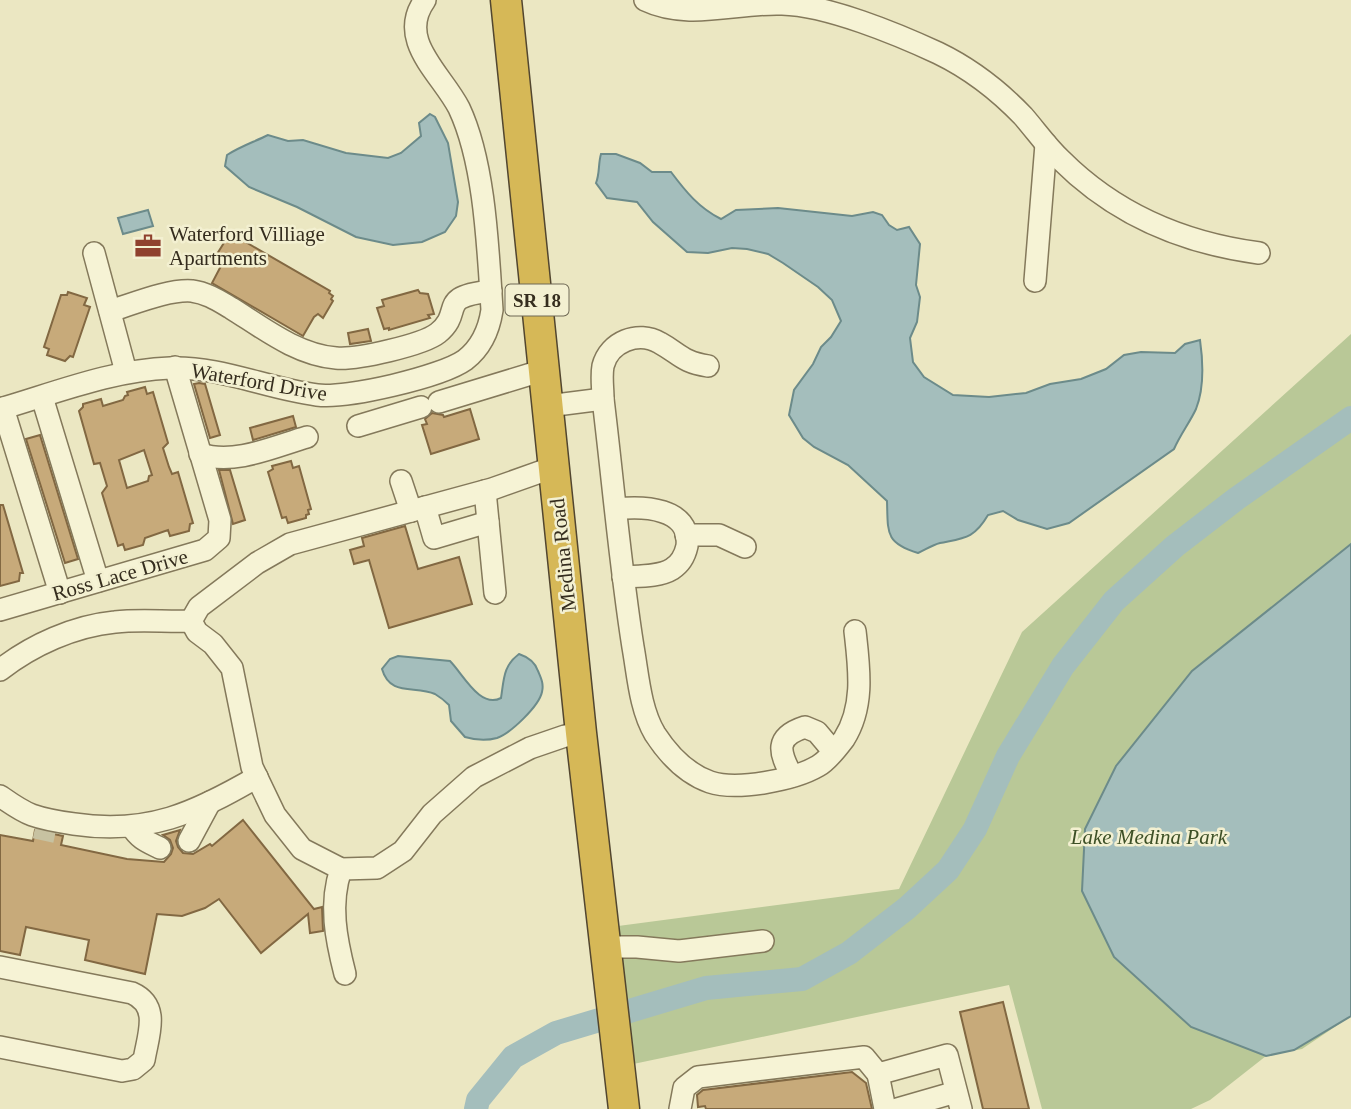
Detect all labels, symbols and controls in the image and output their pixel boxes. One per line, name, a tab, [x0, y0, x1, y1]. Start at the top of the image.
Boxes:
place label: Waterford Villiage Apartments	[169, 222, 325, 270]
office icon: Waterford Villiage Apartments	[133, 231, 163, 261]
road number: SR 18	[505, 284, 568, 316]
street label: Waterford Drive	[189, 358, 329, 406]
street label: Medina Road	[545, 497, 581, 613]
street label: Ross Lace Drive	[49, 544, 191, 606]
park label: Lake Medina Park	[1070, 825, 1228, 849]

